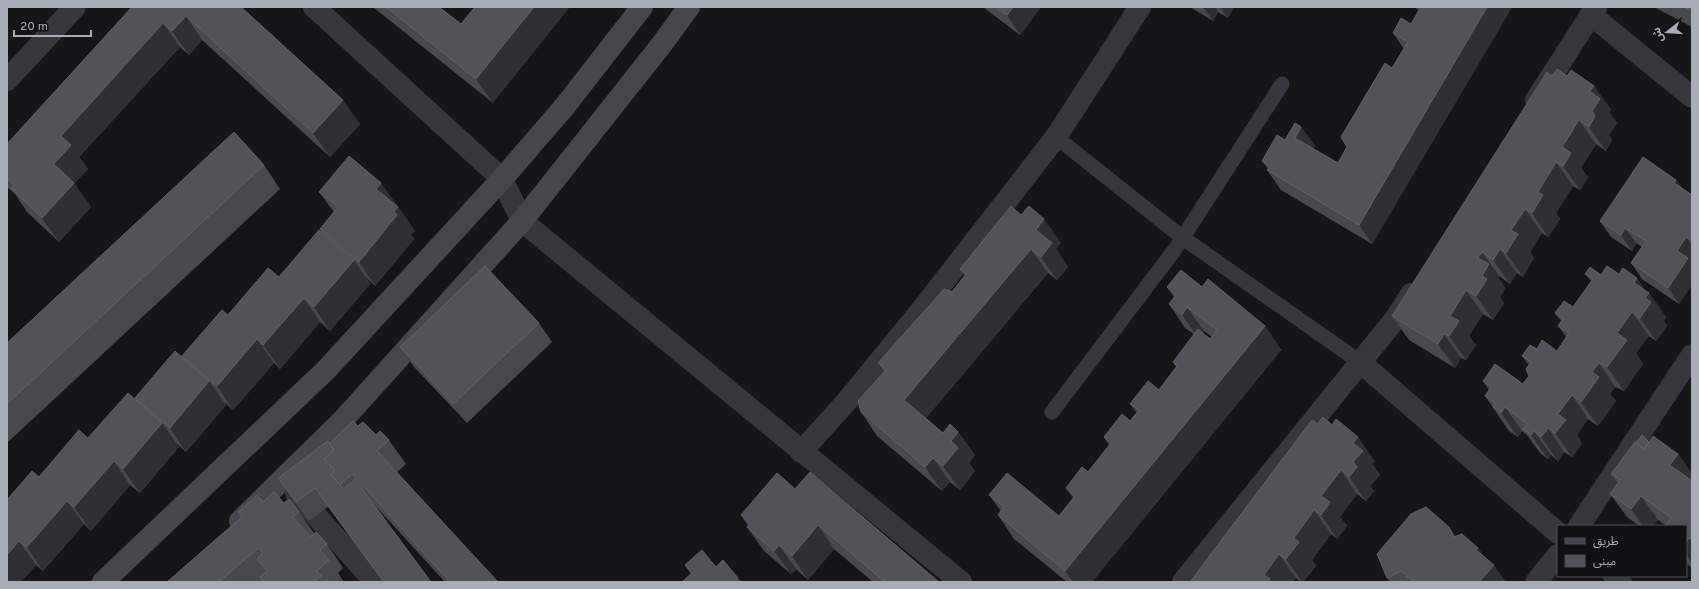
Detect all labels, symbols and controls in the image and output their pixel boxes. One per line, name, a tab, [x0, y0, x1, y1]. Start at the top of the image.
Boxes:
scale bar	[14, 12, 91, 38]
north arrow	[1647, 12, 1687, 52]
text: 20 m	[20, 19, 48, 35]
text: ش	[1649, 25, 1667, 44]
legend	[1557, 525, 1687, 577]
text: طريق	[1593, 534, 1619, 550]
text: مبنى	[1593, 554, 1616, 570]

